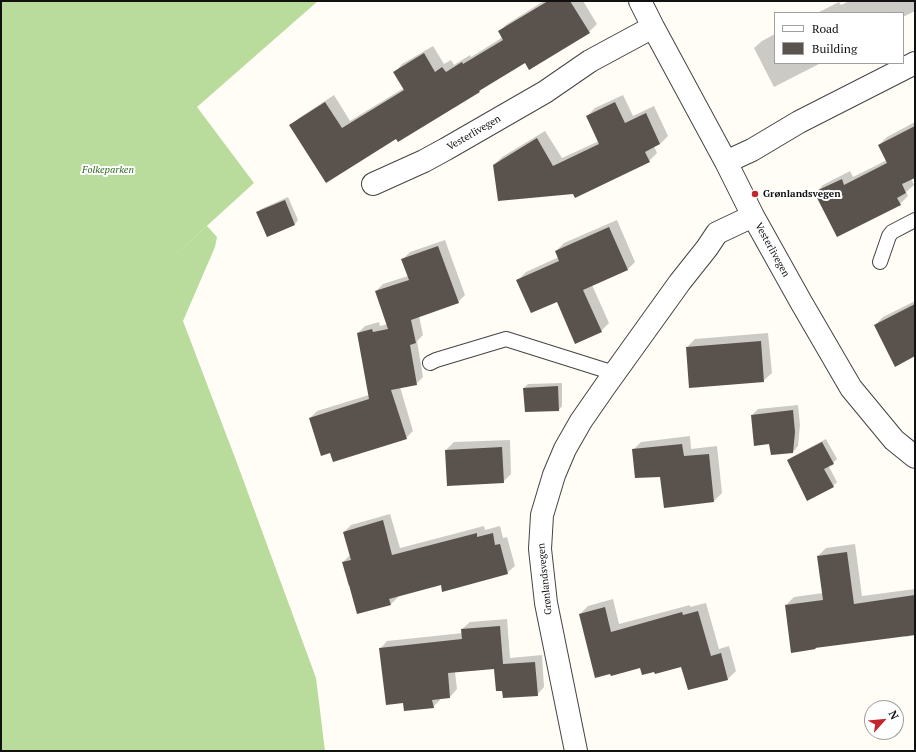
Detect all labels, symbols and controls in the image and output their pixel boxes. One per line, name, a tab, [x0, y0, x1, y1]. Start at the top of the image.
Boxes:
legend	[774, 12, 904, 64]
text: Road	[812, 21, 839, 36]
text: Building	[812, 41, 857, 56]
street label: Vesterlivegen	[445, 113, 503, 153]
park label: Folkeparken	[82, 164, 134, 176]
place label: Grønlandsvegen	[763, 188, 841, 200]
marker: Grønlandsvegen	[750, 189, 760, 199]
street label: Vesterlivegen	[752, 221, 792, 279]
street label: Grønlandsvegen	[535, 542, 555, 616]
north arrow	[864, 700, 904, 740]
text: N	[886, 708, 902, 722]

